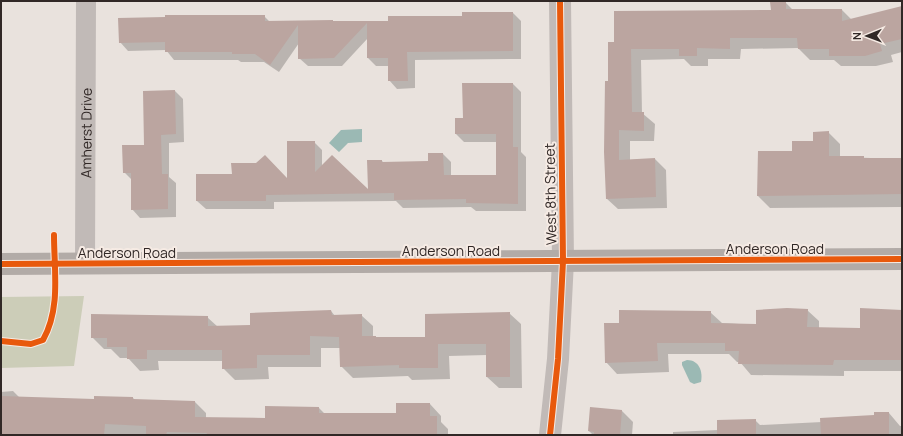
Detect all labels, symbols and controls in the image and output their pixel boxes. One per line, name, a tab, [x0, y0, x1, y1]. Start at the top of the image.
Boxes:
north arrow	[847, 16, 887, 56]
text: N	[849, 32, 864, 40]
street label: Amherst Drive	[76, 88, 95, 178]
street label: West 8th Street	[540, 142, 560, 245]
street label: Anderson Road	[726, 239, 824, 258]
street label: Anderson Road	[402, 241, 500, 260]
street label: Anderson Road	[78, 243, 176, 262]

